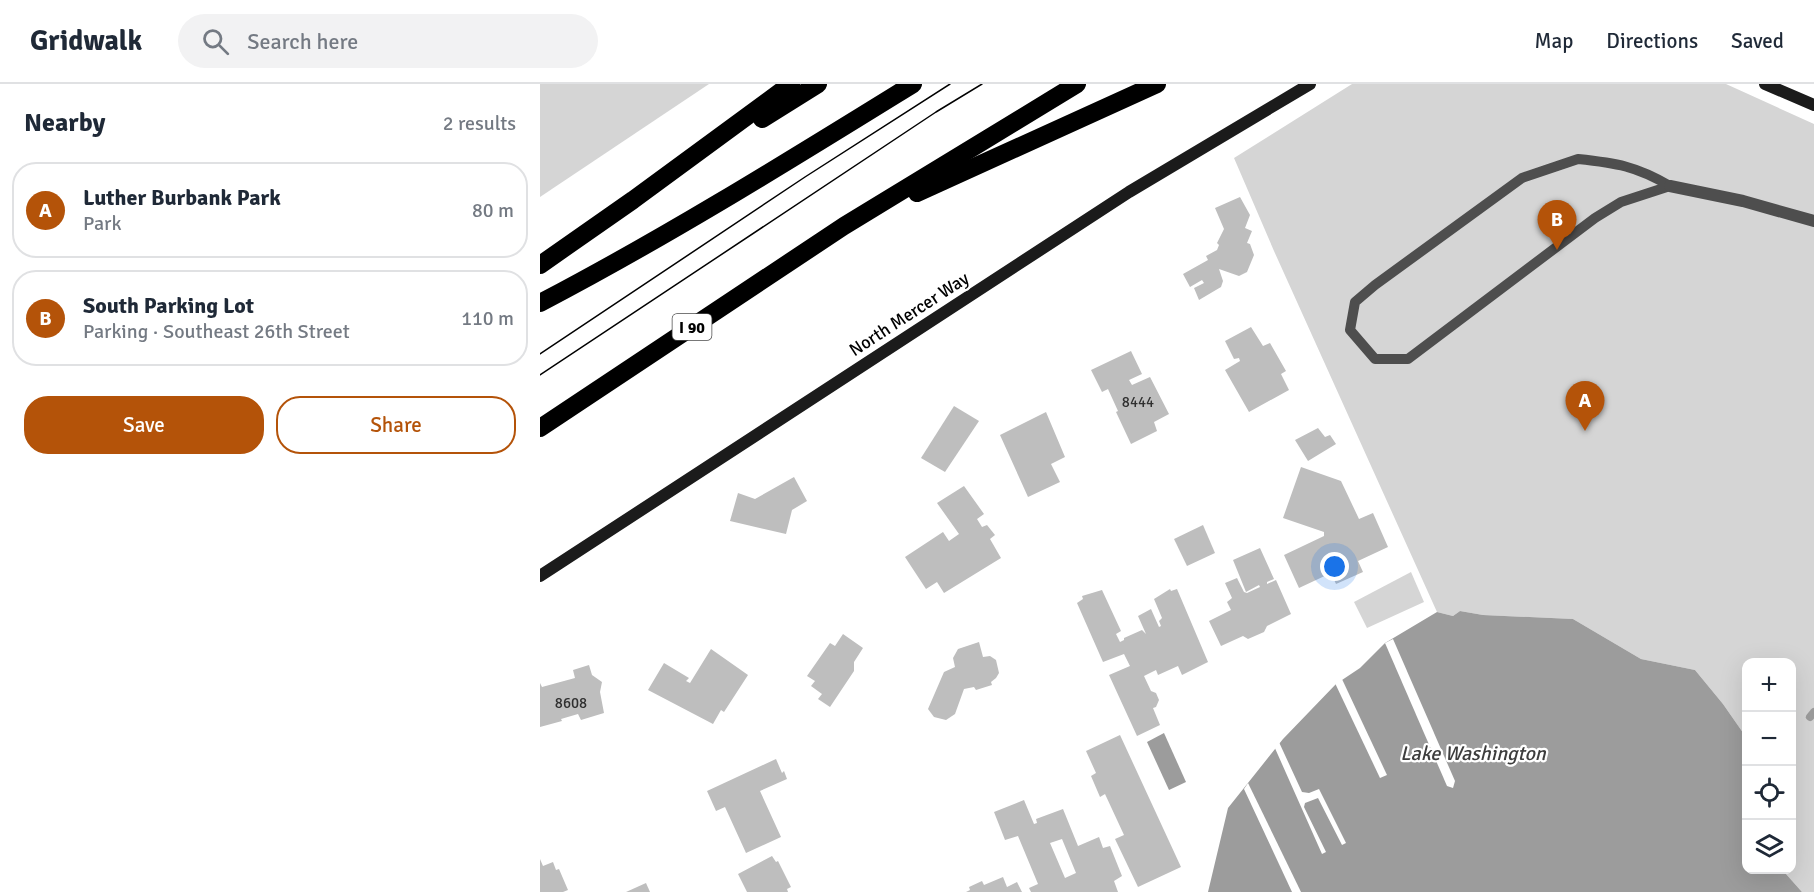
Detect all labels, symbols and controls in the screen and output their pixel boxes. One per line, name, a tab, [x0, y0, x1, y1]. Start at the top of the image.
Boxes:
search box	[178, 14, 598, 68]
text: Gridwalk	[30, 24, 142, 58]
icon: search	[199, 25, 232, 58]
text: Search here	[247, 28, 358, 55]
text: Map	[1535, 28, 1573, 54]
text: Directions	[1606, 28, 1698, 54]
text: Saved	[1731, 28, 1784, 54]
text: Nearby	[24, 107, 105, 139]
text: 2 results	[443, 111, 516, 136]
text: Luther Burbank Park	[83, 184, 281, 211]
text: A	[39, 198, 52, 223]
text: 80 m	[472, 198, 514, 223]
pin: B	[1538, 200, 1576, 250]
text: Park	[83, 211, 121, 236]
street label: North Mercer Way	[845, 267, 974, 361]
text: South Parking Lot	[83, 292, 254, 319]
text: B	[39, 306, 52, 331]
text: 110 m	[461, 306, 514, 331]
road number: I 90	[672, 314, 712, 340]
text: Parking · Southeast 26th Street	[83, 319, 350, 344]
pin: A	[1566, 382, 1604, 431]
house number: 8444	[1122, 393, 1154, 411]
button: Save	[24, 396, 264, 454]
button: Share	[276, 396, 516, 454]
your location	[1320, 552, 1349, 581]
map controls	[1742, 658, 1796, 874]
button: +	[1742, 658, 1796, 712]
house number: 8608	[555, 694, 587, 712]
button: −	[1742, 712, 1796, 766]
water label: Lake Washington	[1400, 741, 1547, 766]
button: locate	[1742, 766, 1796, 820]
button: layers	[1742, 820, 1796, 874]

